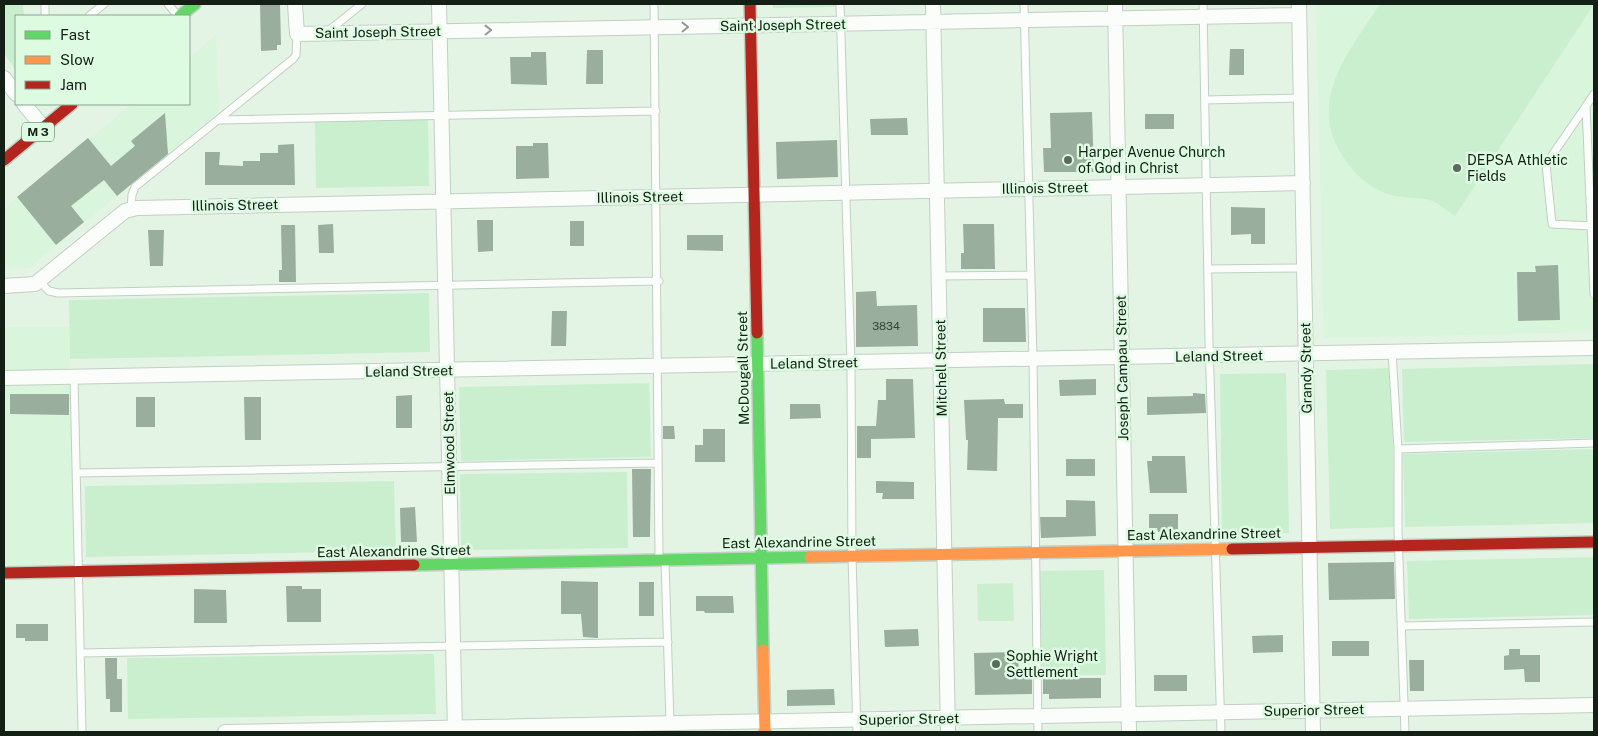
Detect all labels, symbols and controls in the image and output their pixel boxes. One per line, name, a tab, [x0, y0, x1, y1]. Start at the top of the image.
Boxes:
legend	[15, 15, 190, 105]
street label: Saint Joseph Street	[720, 16, 846, 34]
one-way arrow	[682, 22, 690, 33]
street label: Saint Joseph Street	[315, 23, 441, 41]
one-way arrow	[484, 25, 492, 35]
text: Fast	[60, 26, 90, 43]
text: Slow	[60, 51, 95, 68]
text: Jam	[60, 76, 87, 93]
road number: M 3	[22, 122, 54, 142]
place label: Harper Avenue Church of God in Christ	[1078, 144, 1225, 176]
place label: DEPSA Athletic Fields	[1467, 152, 1568, 184]
marker: Harper Avenue Church of God in Christ	[1062, 154, 1074, 166]
marker: DEPSA Athletic Fields	[1451, 162, 1463, 174]
street label: Illinois Street	[1002, 179, 1088, 197]
street label: Illinois Street	[597, 188, 683, 206]
street label: Illinois Street	[192, 196, 278, 214]
street label: Joseph Campau Street	[1113, 295, 1131, 441]
street label: McDougall Street	[734, 311, 752, 425]
street label: Mitchell Street	[932, 319, 950, 417]
house number: 3834	[872, 320, 900, 332]
street label: Grandy Street	[1297, 322, 1315, 414]
street label: Leland Street	[1175, 347, 1263, 365]
street label: Leland Street	[770, 354, 858, 372]
street label: Leland Street	[365, 362, 453, 380]
street label: Elmwood Street	[440, 391, 458, 495]
street label: East Alexandrine Street	[1127, 525, 1281, 543]
street label: East Alexandrine Street	[722, 533, 876, 551]
street label: East Alexandrine Street	[317, 542, 471, 560]
place label: Sophie Wright Settlement	[1006, 648, 1098, 680]
marker: Sophie Wright Settlement	[990, 658, 1002, 670]
street label: Superior Street	[1264, 701, 1364, 719]
street label: Superior Street	[859, 710, 959, 728]

